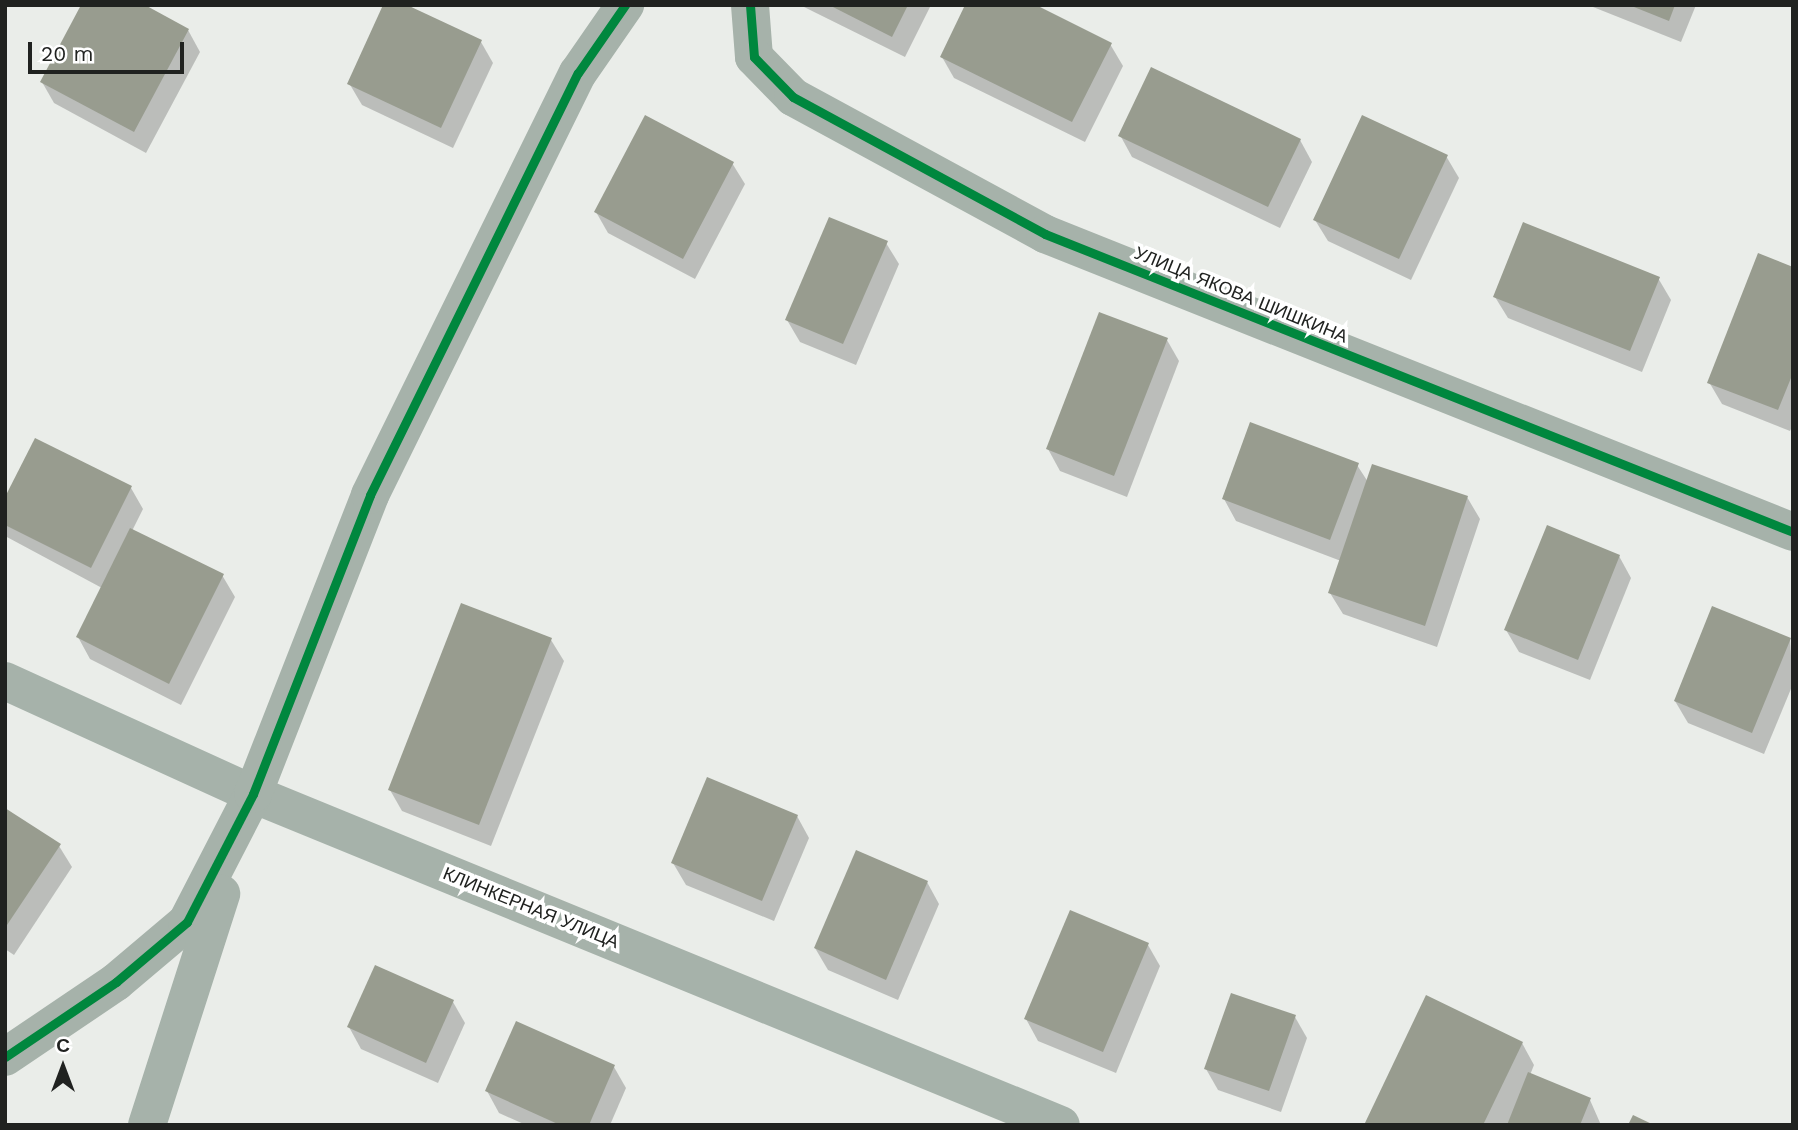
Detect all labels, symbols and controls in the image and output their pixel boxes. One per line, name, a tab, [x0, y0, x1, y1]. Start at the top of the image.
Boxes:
scale bar	[32, 28, 187, 72]
text: 20 m	[41, 41, 93, 66]
street label: УЛИЦА ЯКОВА ШИШКИНА	[1131, 242, 1351, 348]
street label: КЛИНКЕРНАЯ УЛИЦА	[440, 863, 622, 953]
north arrow	[28, 1032, 98, 1102]
text: С	[56, 1034, 70, 1057]

